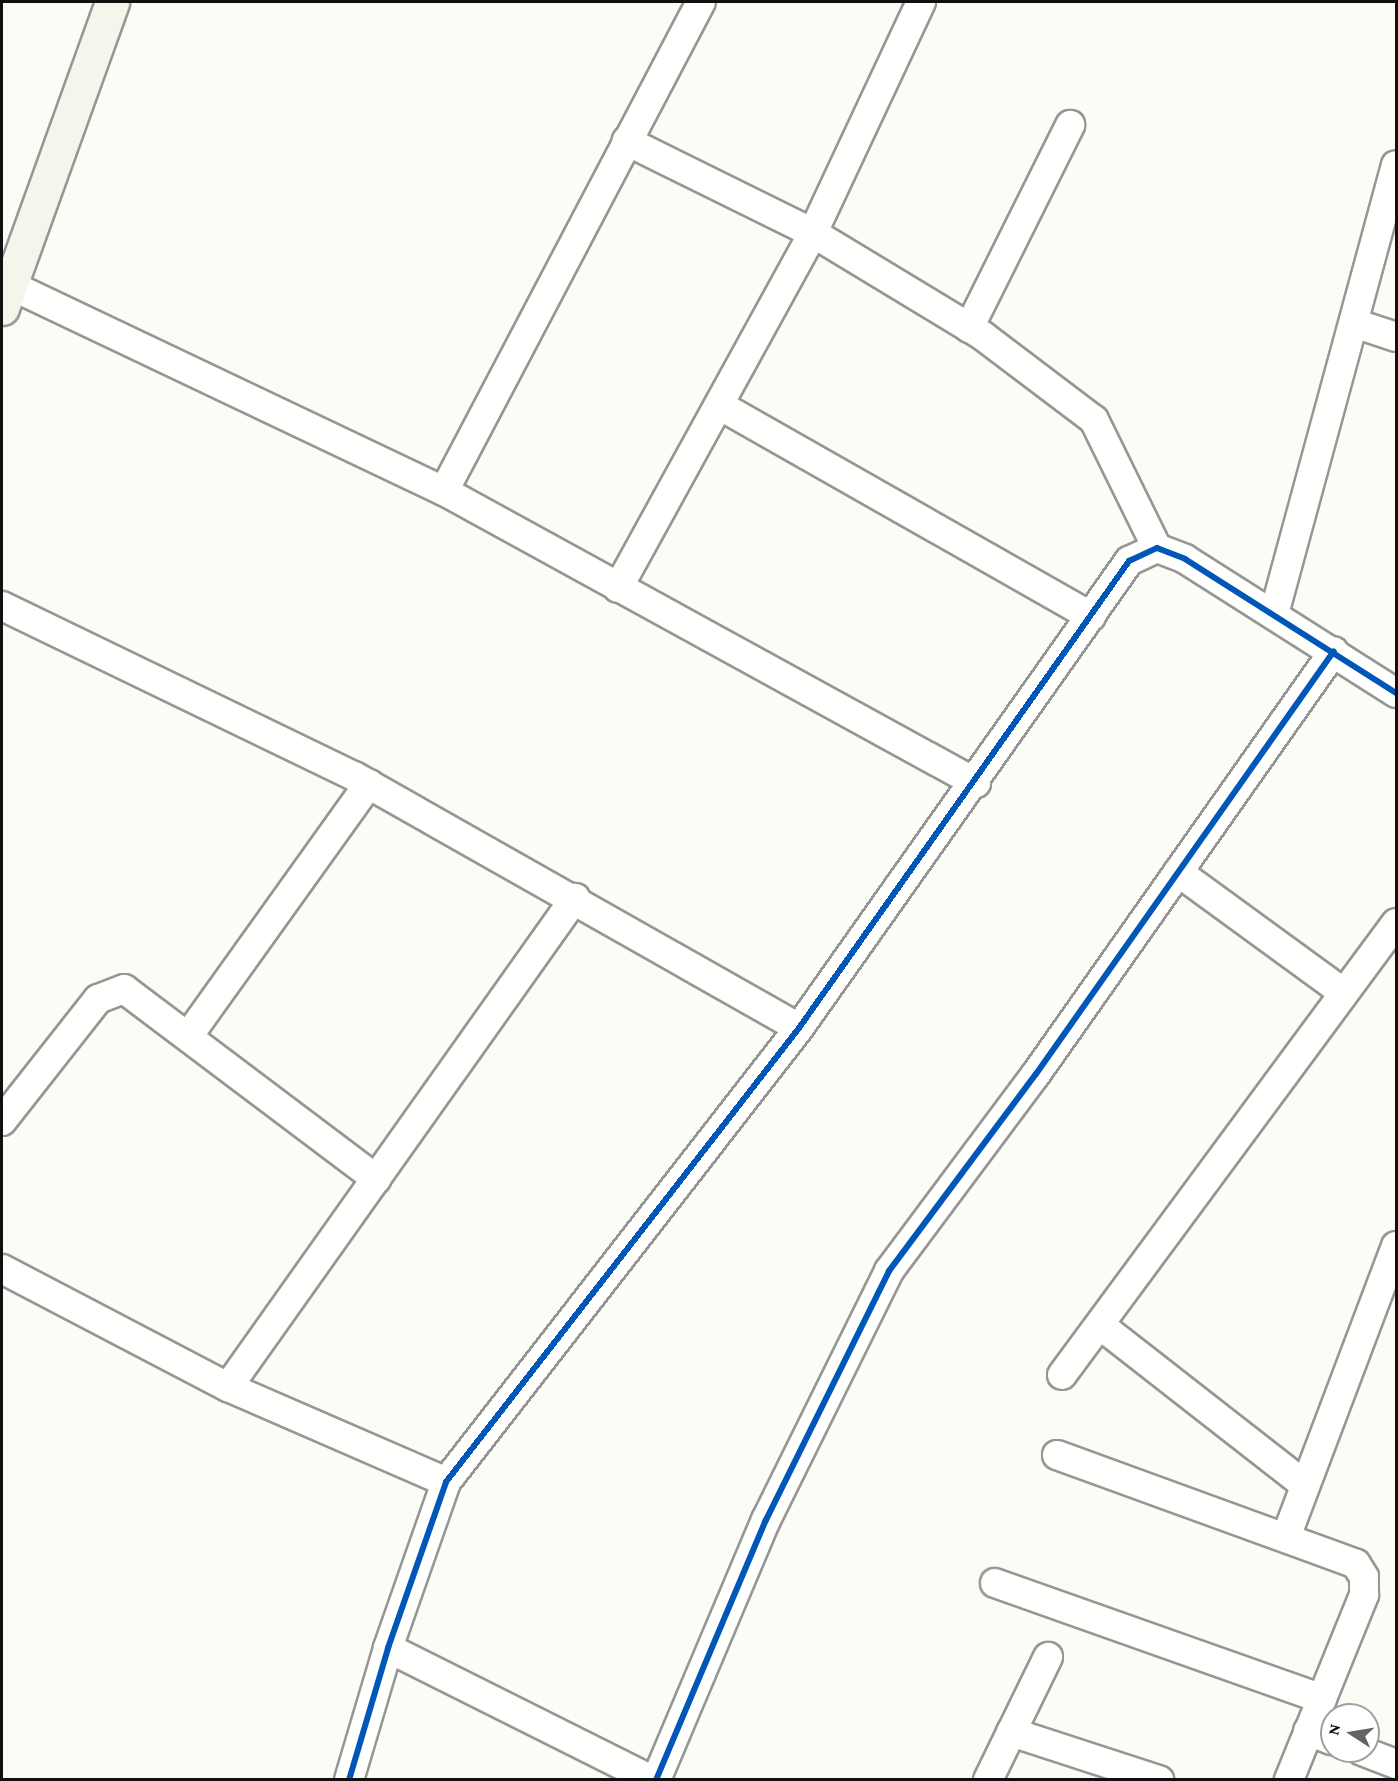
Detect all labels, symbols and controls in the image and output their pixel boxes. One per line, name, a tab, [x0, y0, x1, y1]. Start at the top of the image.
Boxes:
north arrow	[1320, 1703, 1380, 1763]
text: N	[1324, 1722, 1343, 1737]

